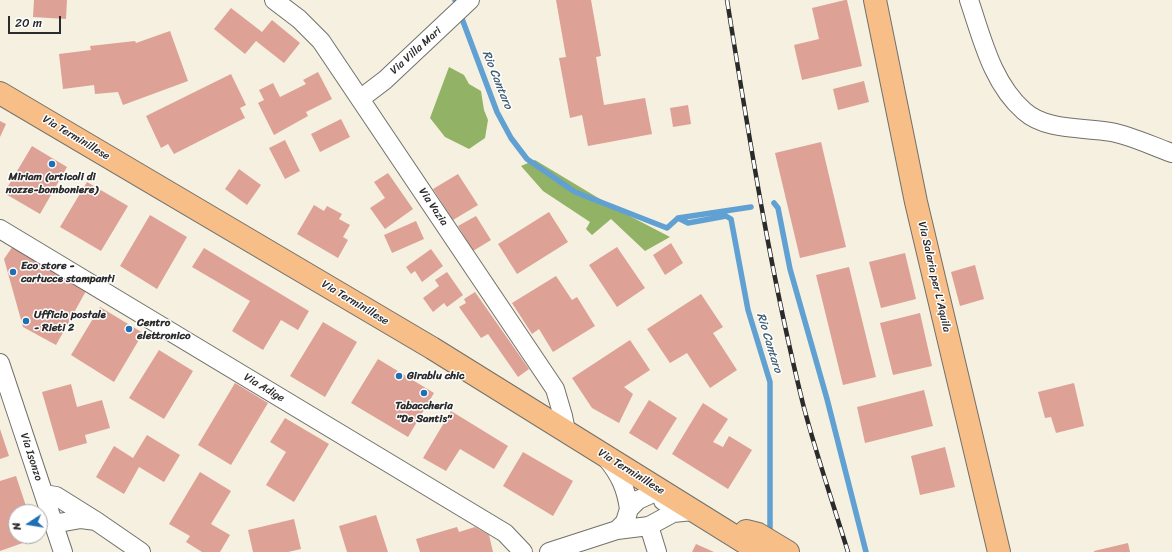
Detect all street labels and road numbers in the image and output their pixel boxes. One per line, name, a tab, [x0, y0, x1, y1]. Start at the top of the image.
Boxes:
street label: Via Villa Mari	[388, 25, 444, 77]
street label: Via Terminillese	[40, 113, 112, 163]
street label: Via Vazia	[415, 185, 451, 229]
street label: Via Salaria per L'Aquila	[915, 220, 953, 334]
street label: Via Terminillese	[319, 278, 391, 328]
street label: Via Adige	[241, 371, 287, 405]
street label: Via Isonzo	[17, 431, 45, 483]
street label: Via Terminillese	[595, 446, 667, 498]

